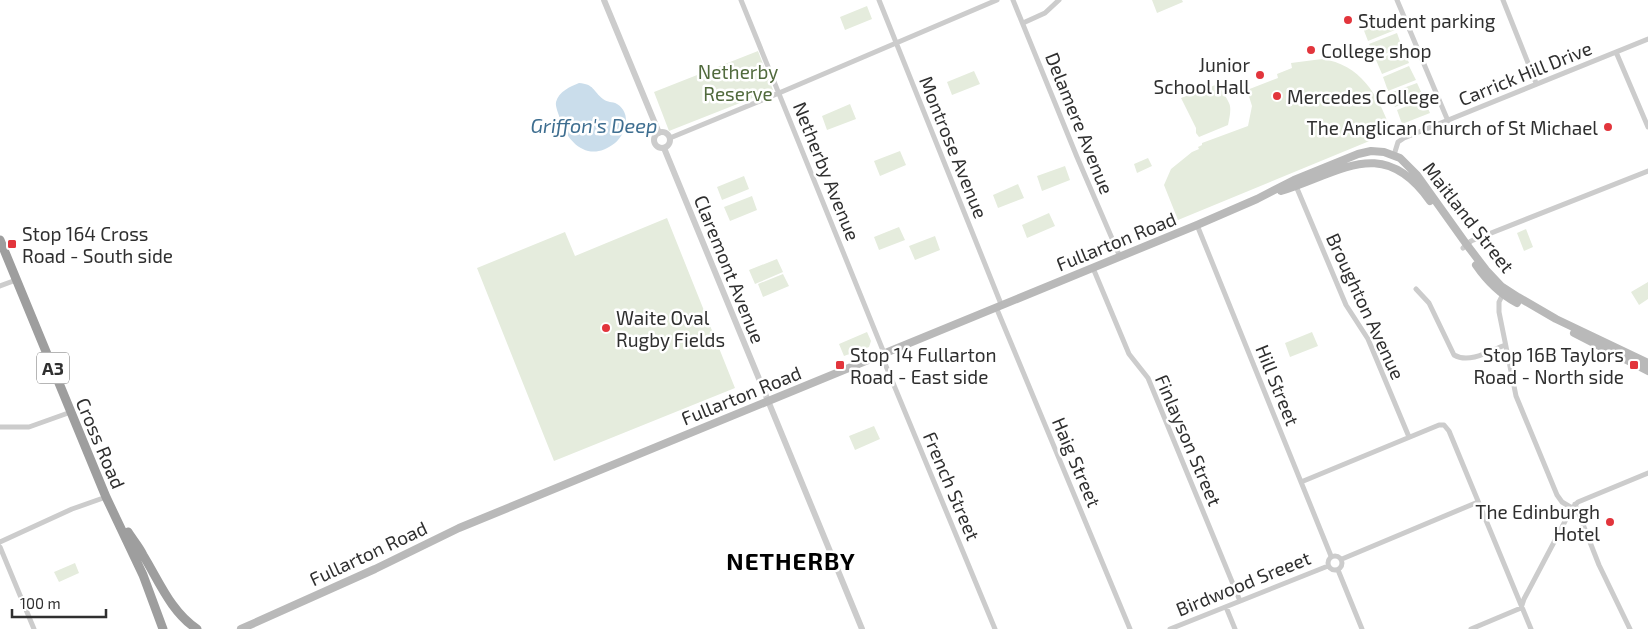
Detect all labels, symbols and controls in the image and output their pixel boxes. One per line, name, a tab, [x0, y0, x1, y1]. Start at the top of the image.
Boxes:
place label: Student parking	[1358, 9, 1496, 32]
marker: Student parking	[1342, 14, 1354, 26]
street label: Carrick Hill Drive	[1455, 36, 1595, 110]
place label: College shop	[1321, 39, 1432, 62]
marker: College shop	[1305, 44, 1317, 56]
street label: Delamere Avenue	[1041, 49, 1119, 197]
place label: Junior School Hall	[1154, 53, 1250, 98]
park label: Netherby Reserve	[698, 60, 778, 105]
marker: Junior School Hall	[1254, 69, 1266, 81]
street label: Montrose Avenue	[915, 73, 993, 221]
place label: Mercedes College	[1287, 85, 1439, 108]
marker: Mercedes College	[1271, 90, 1283, 102]
street label: Netherby Avenue	[789, 98, 865, 244]
water label: Griffon's Deep	[531, 113, 658, 137]
place label: The Anglican Church of St Michael	[1307, 116, 1598, 139]
marker: The Anglican Church of St Michael	[1602, 121, 1614, 133]
street label: Maitland Street	[1419, 157, 1519, 277]
street label: Claremont Avenue	[690, 192, 770, 346]
street label: Fullarton Road	[1053, 207, 1179, 275]
place label: Stop 164 Cross Road - South side	[22, 222, 173, 267]
street label: Broughton Avenue	[1322, 229, 1410, 383]
marker: Stop 164 Cross Road - South side	[6, 238, 18, 250]
place label: Waite Oval Rugby Fields	[616, 306, 725, 351]
marker: Waite Oval Rugby Fields	[600, 322, 612, 334]
street label: Hill Street	[1251, 341, 1305, 429]
place label: Stop 14 Fullarton Road - East side	[850, 343, 997, 388]
place label: Stop 16B Taylors Road - North side	[1473, 343, 1624, 388]
road number: A3	[37, 352, 69, 383]
marker: Stop 14 Fullarton Road - East side	[834, 359, 846, 371]
marker: Stop 16B Taylors Road - North side	[1628, 359, 1640, 371]
street label: Fullarton Road	[678, 361, 804, 429]
street label: Finlayson Street	[1151, 371, 1227, 509]
street label: Cross Road	[72, 394, 130, 492]
street label: Haig Street	[1048, 414, 1106, 510]
street label: French Street	[919, 428, 985, 544]
place label: The Edinburgh Hotel	[1475, 500, 1600, 545]
street label: Fullarton Road	[306, 516, 430, 590]
marker: The Edinburgh Hotel	[1604, 516, 1616, 528]
district label: NETHERBY	[726, 546, 856, 575]
street label: Birdwood Sreeet	[1172, 546, 1314, 620]
scale bar	[12, 586, 106, 618]
text: 100 m	[20, 594, 61, 612]

